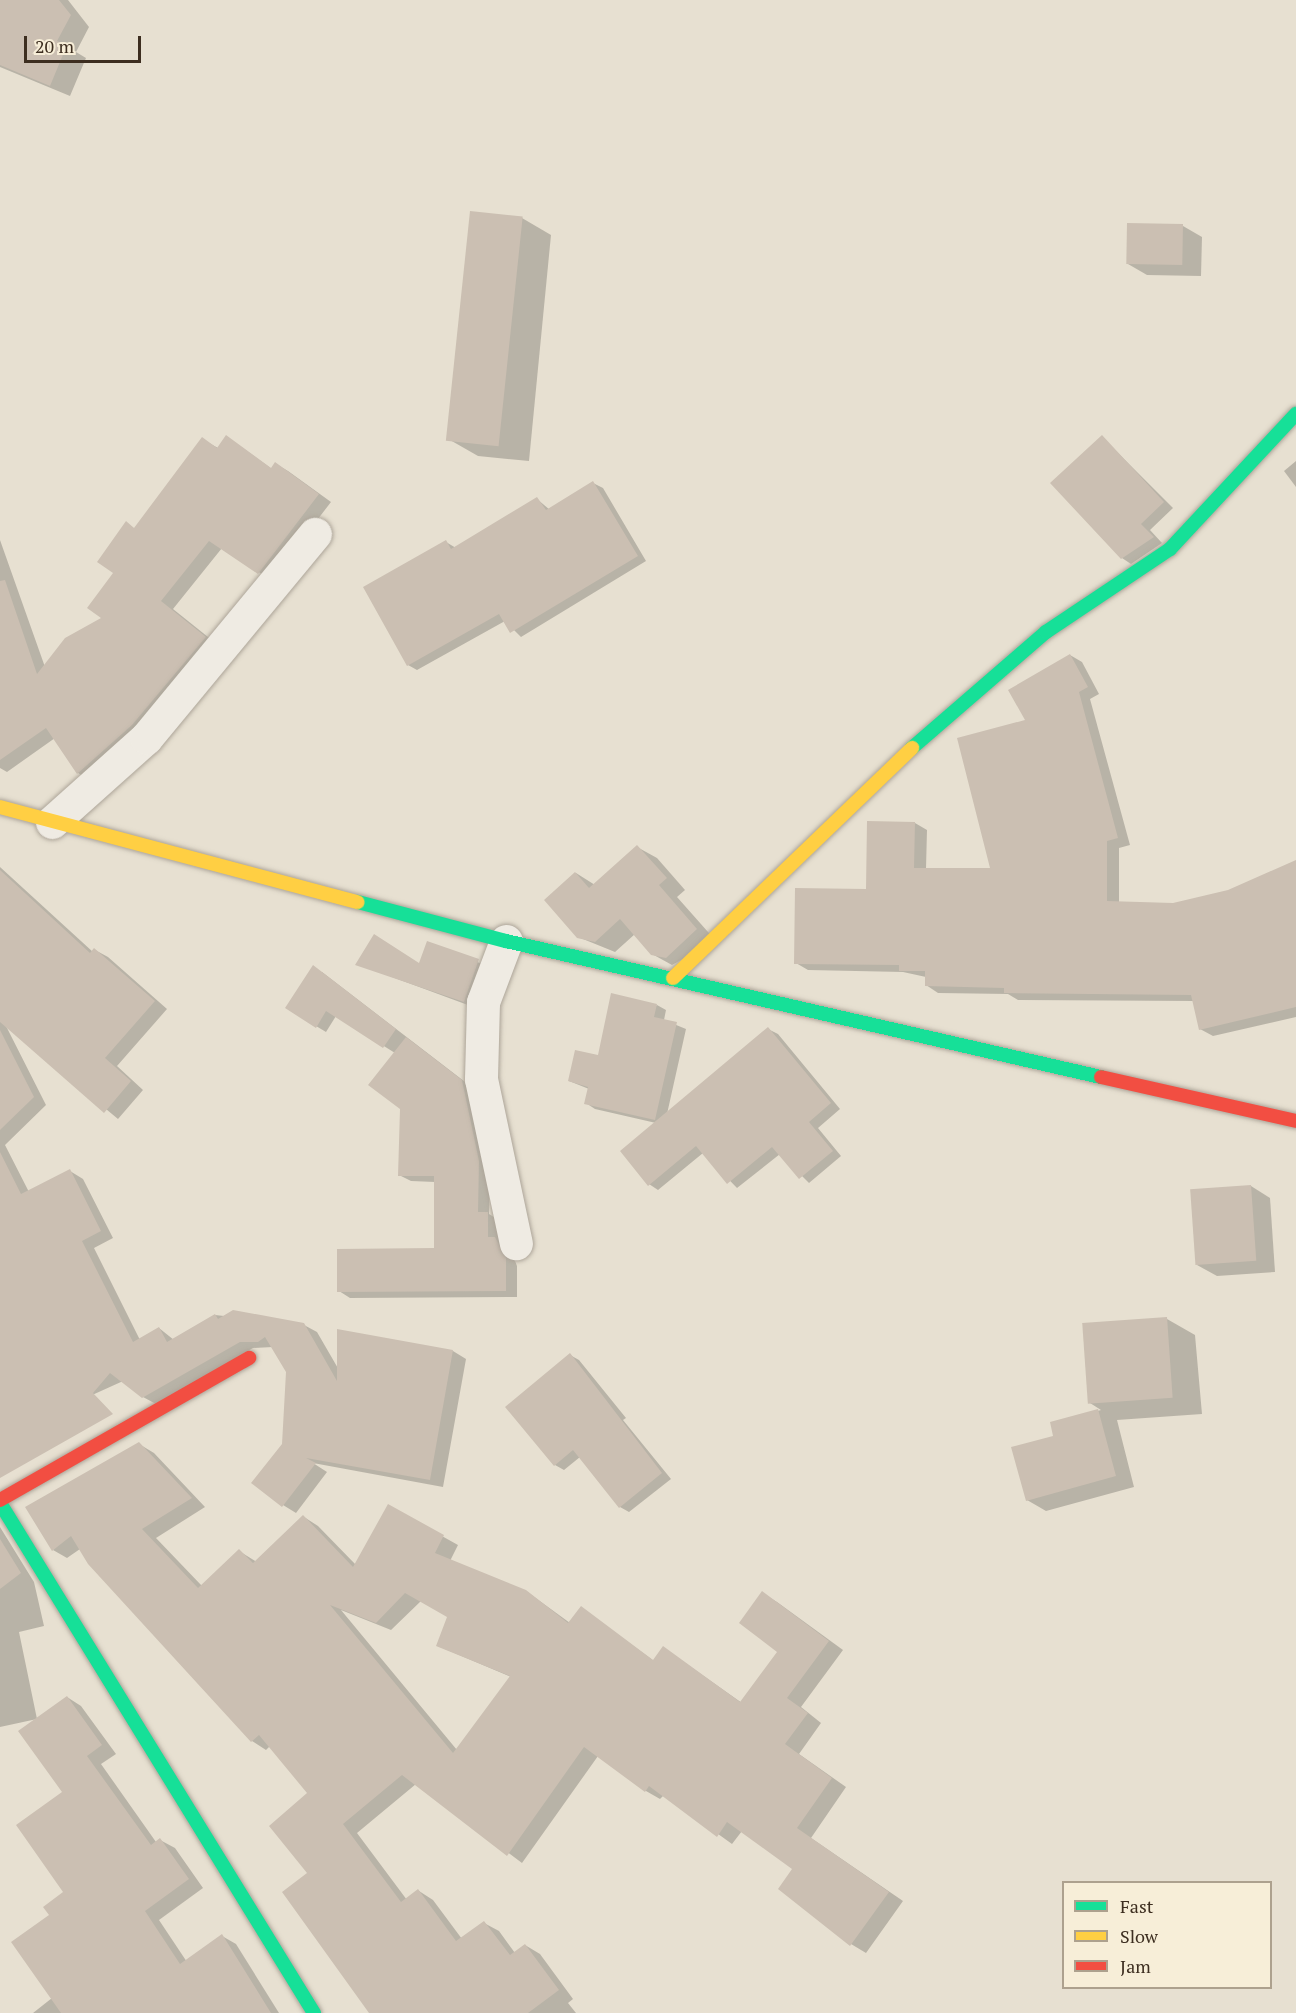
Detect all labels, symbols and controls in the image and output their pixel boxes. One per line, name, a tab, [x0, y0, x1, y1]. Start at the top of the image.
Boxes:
scale bar	[27, 24, 144, 62]
text: 20 m	[35, 34, 74, 58]
legend	[1062, 1881, 1272, 1989]
text: Fast	[1120, 1894, 1153, 1918]
text: Slow	[1120, 1924, 1158, 1948]
text: Jam	[1120, 1954, 1151, 1978]

